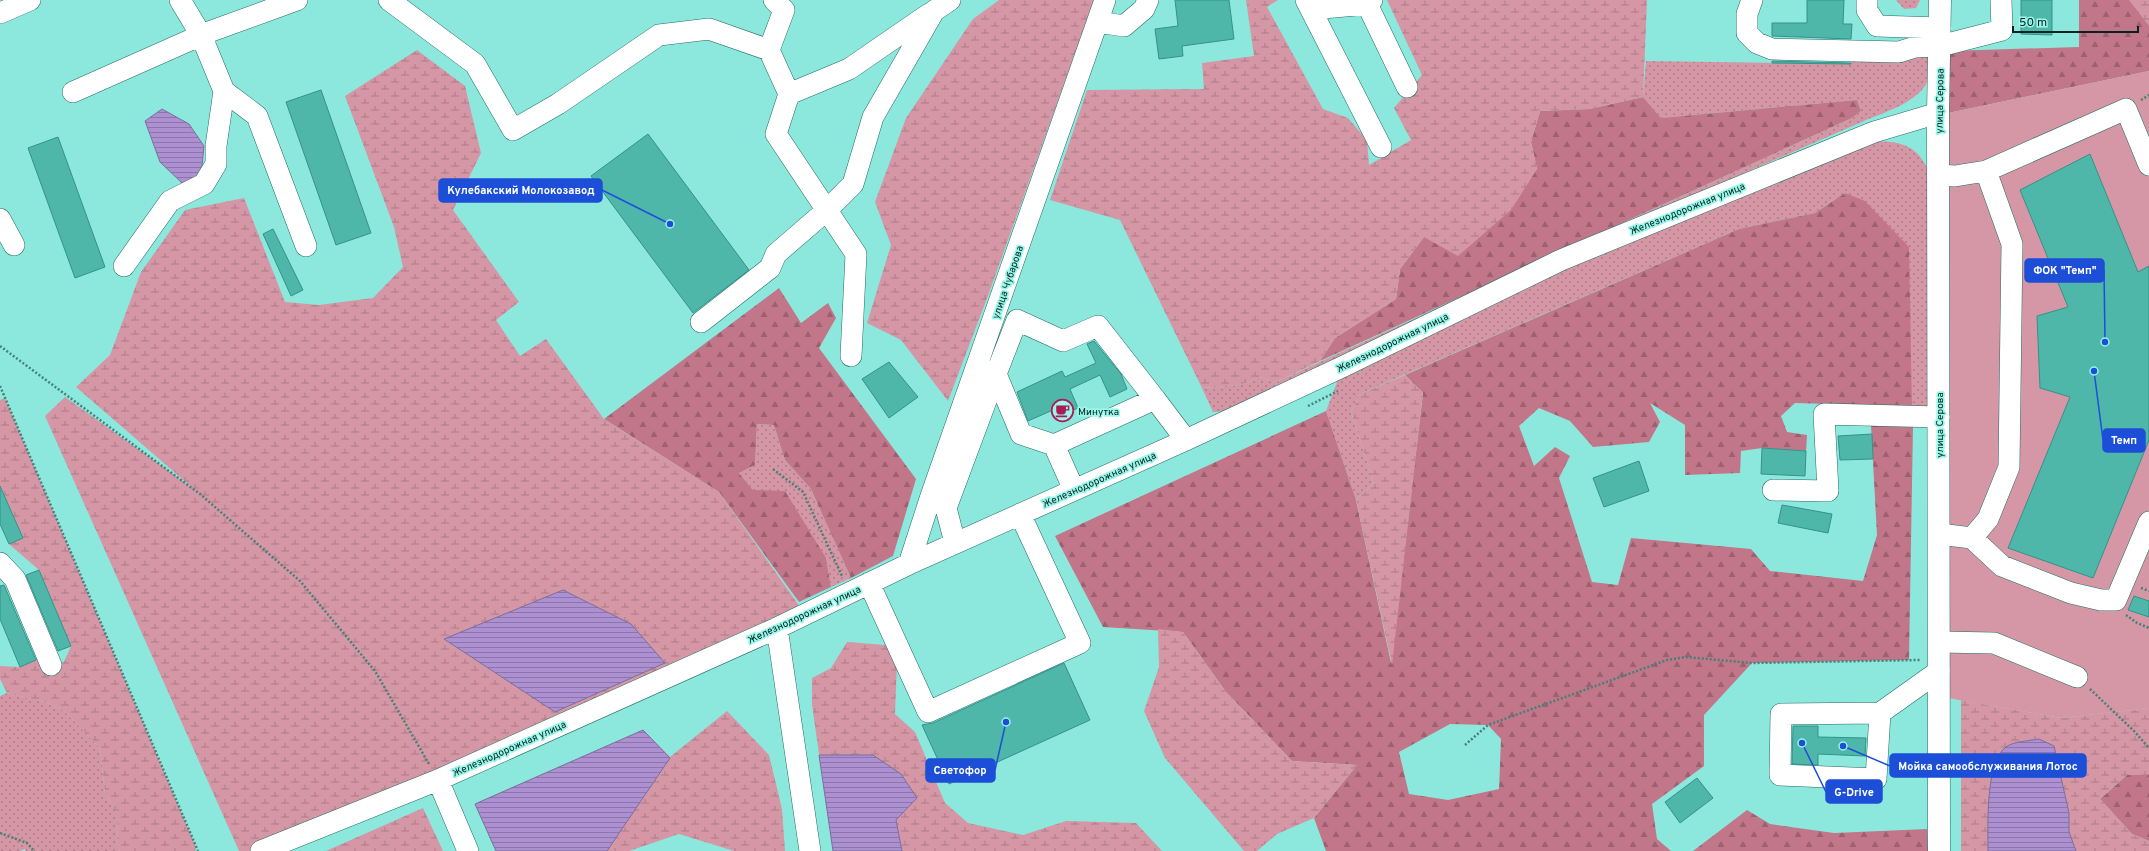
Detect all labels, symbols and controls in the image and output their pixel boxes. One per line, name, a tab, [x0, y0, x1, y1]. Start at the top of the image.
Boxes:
scale bar	[2013, 8, 2138, 34]
text: 50 m	[2019, 15, 2047, 31]
street label: улица Серова	[1933, 68, 1948, 134]
callout: Кулебакский Молокозавод	[439, 179, 602, 202]
street label: Железнодорожная улица	[1628, 180, 1747, 238]
text: Кулебакский Молокозавод	[447, 184, 595, 198]
street label: улица Чубарова	[990, 244, 1027, 321]
callout: ФОК "Темп"	[2025, 259, 2104, 282]
text: ФОК "Темп"	[2033, 264, 2097, 278]
street label: Железнодорожная улица	[1334, 310, 1451, 376]
street label: улица Серова	[1934, 392, 1947, 458]
cafe icon: Минутка	[1050, 398, 1076, 424]
place label: Минутка	[1078, 406, 1119, 419]
callout: Темп	[2103, 429, 2145, 452]
text: Темп	[2111, 434, 2137, 448]
street label: Железнодорожная улица	[1041, 449, 1159, 511]
street label: Железнодорожная улица	[746, 583, 863, 647]
street label: Железнодорожная улица	[451, 718, 569, 780]
callout: Мойка самообслуживания Лотос	[1890, 754, 2086, 777]
callout: Светофор	[926, 759, 995, 782]
text: Мойка самообслуживания Лотос	[1898, 760, 2078, 774]
text: Светофор	[933, 764, 987, 778]
callout: G-Drive	[1826, 780, 1882, 803]
text: G-Drive	[1834, 786, 1874, 800]

